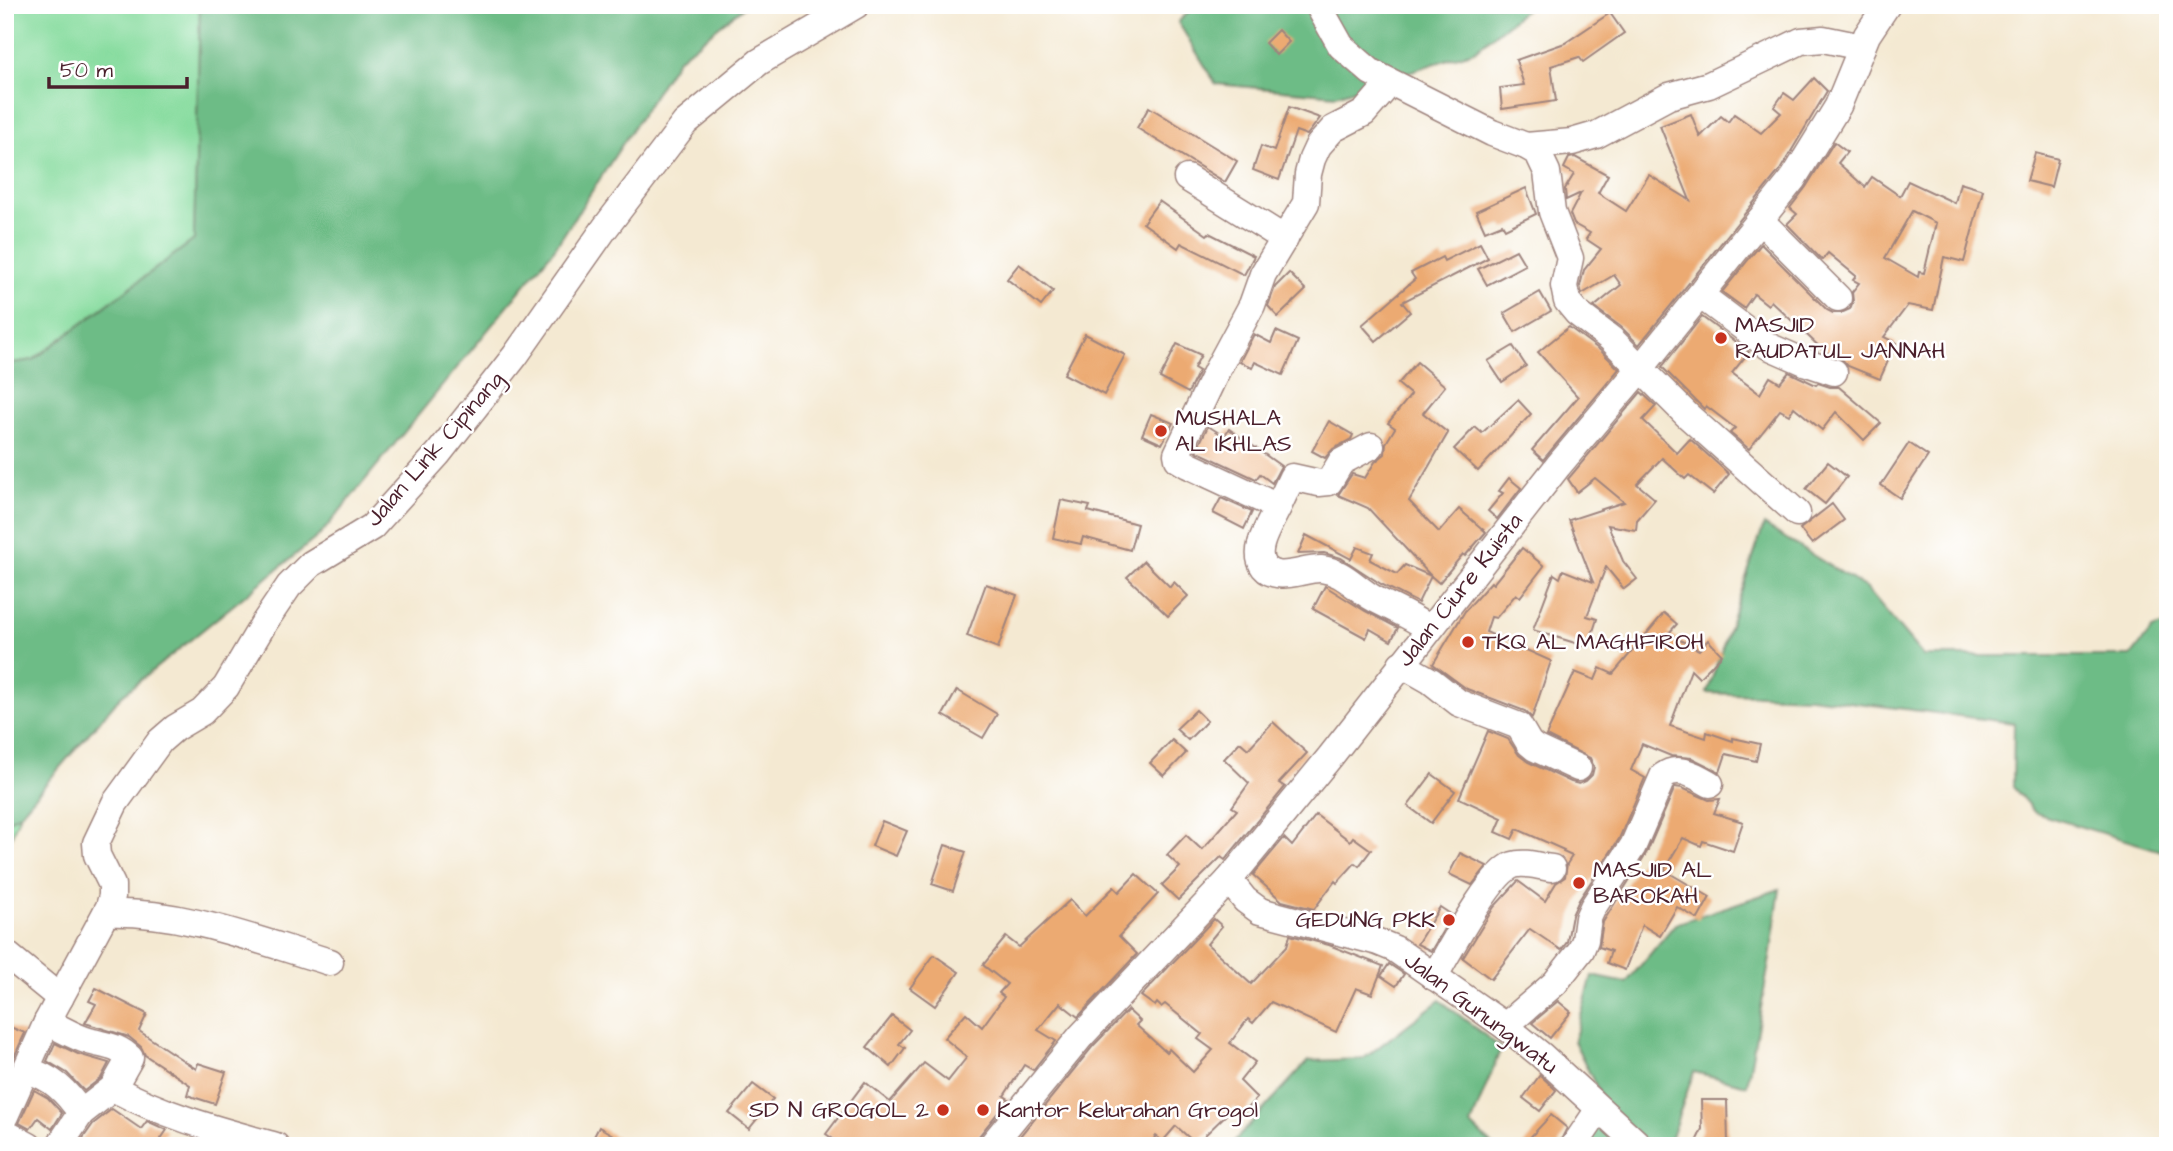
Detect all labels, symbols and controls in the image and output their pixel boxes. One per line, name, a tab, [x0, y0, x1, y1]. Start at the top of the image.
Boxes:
scale bar	[49, 46, 187, 90]
text: 50 m	[60, 56, 114, 85]
place label: MASJID RAUDATUL JANNAH	[1735, 309, 1946, 367]
marker: MASJID RAUDATUL JANNAH	[1713, 330, 1729, 346]
street label: Jalan Link Cipinang	[358, 364, 512, 534]
place label: MUSHALA AL IKHLAS	[1175, 402, 1292, 460]
marker: MUSHALA AL IKHLAS	[1153, 423, 1169, 439]
street label: Jalan Ciure Kuista	[1390, 506, 1530, 674]
place label: TKQ AL MAGHFIROH	[1482, 626, 1705, 658]
marker: TKQ AL MAGHFIROH	[1460, 634, 1476, 650]
place label: MASJID AL BAROKAH	[1593, 854, 1712, 912]
marker: MASJID AL BAROKAH	[1571, 875, 1587, 891]
place label: GEDUNG PKK	[1296, 904, 1435, 936]
marker: GEDUNG PKK	[1441, 912, 1457, 928]
street label: Jalan Gunungwatu	[1397, 944, 1565, 1082]
place label: SD N GROGOL 2	[749, 1094, 929, 1126]
place label: Kantor Kelurahan Grogol	[997, 1094, 1258, 1127]
marker: SD N GROGOL 2	[935, 1102, 951, 1118]
marker: Kantor Kelurahan Grogol	[975, 1102, 991, 1118]

